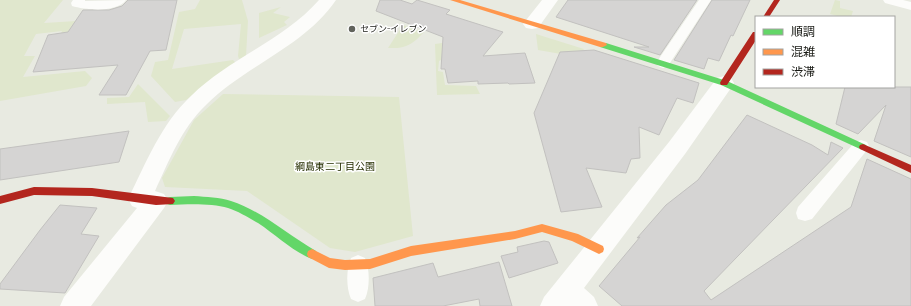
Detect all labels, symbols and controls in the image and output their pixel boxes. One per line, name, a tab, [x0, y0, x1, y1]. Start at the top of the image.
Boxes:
legend	[755, 16, 895, 88]
place label: セブン-イレブン	[360, 23, 427, 34]
marker: セブン-イレブン	[347, 24, 357, 34]
text: 順調	[791, 24, 815, 38]
text: 混雑	[791, 44, 815, 58]
text: 渋滞	[791, 64, 815, 78]
park label: 綱島東二丁目公園	[295, 160, 375, 172]

